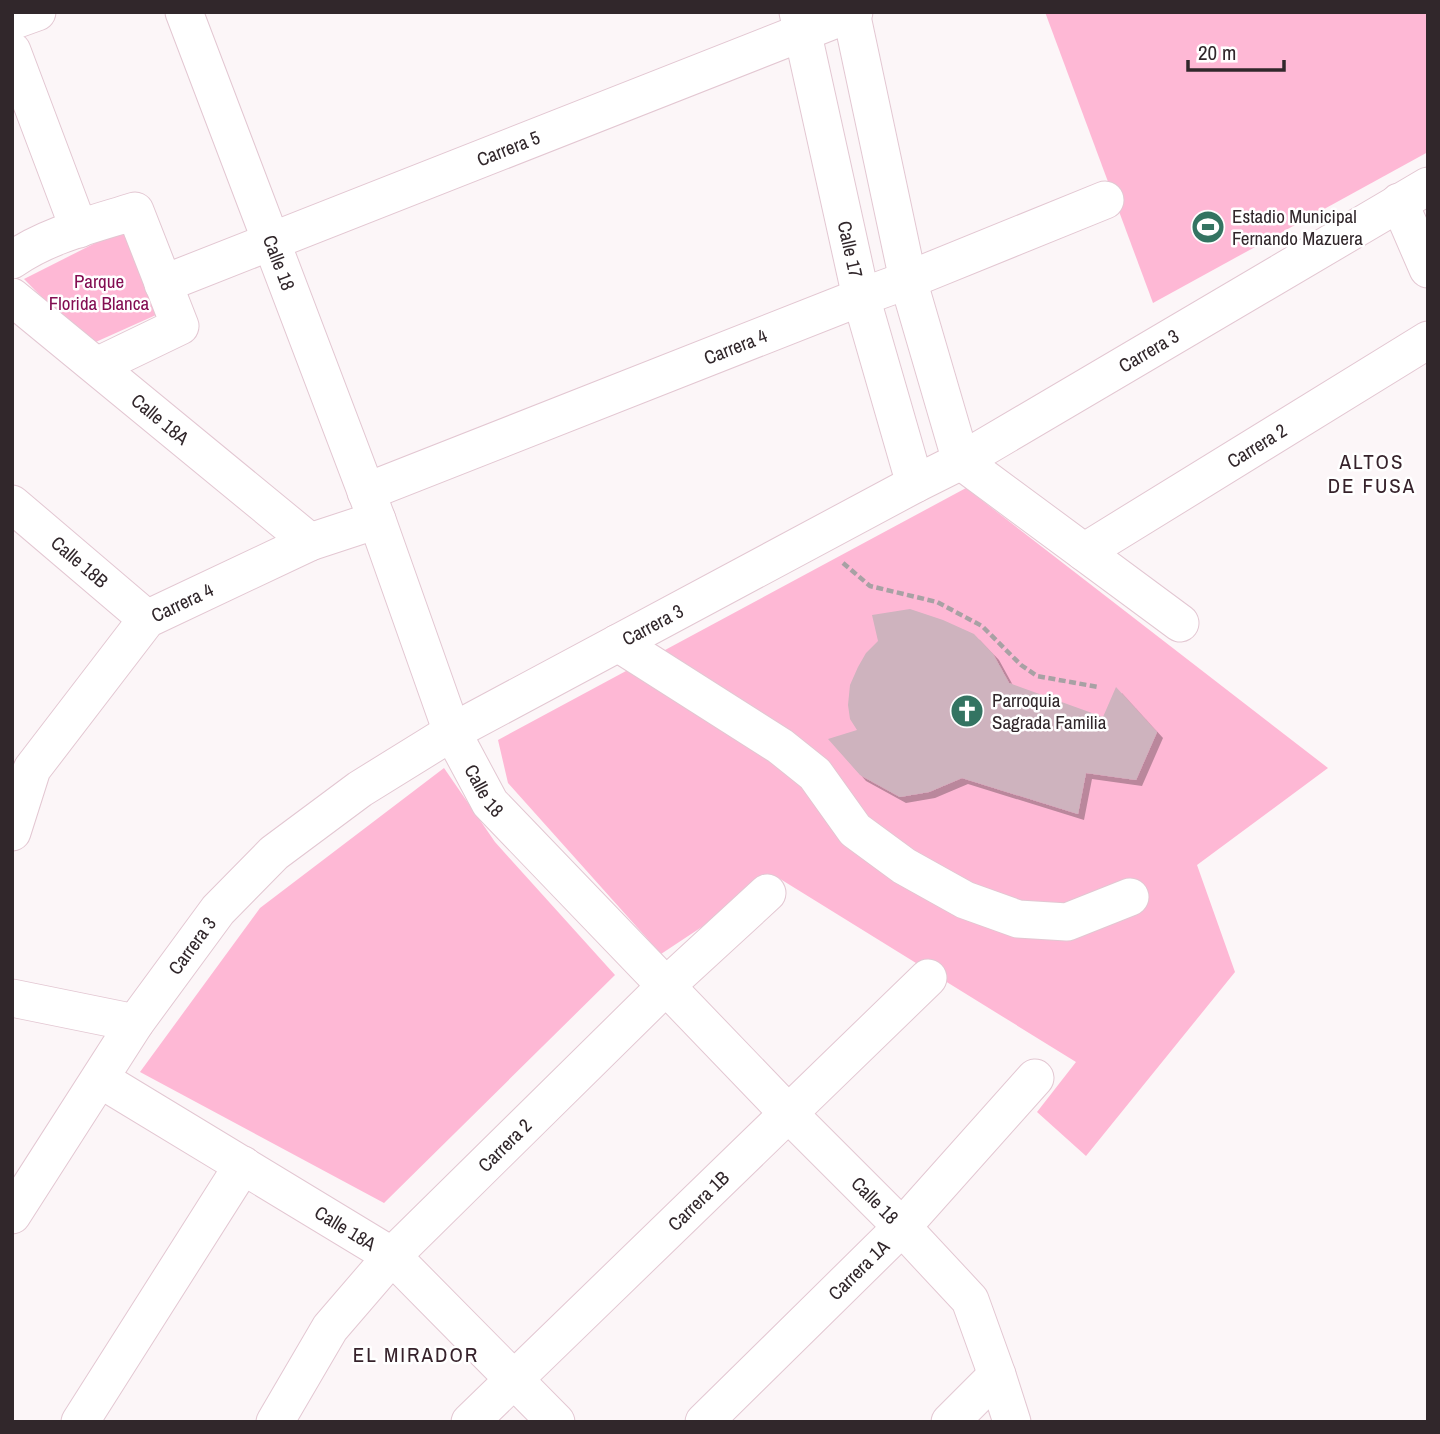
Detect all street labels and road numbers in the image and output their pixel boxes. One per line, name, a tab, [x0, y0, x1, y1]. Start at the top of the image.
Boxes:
street label: Carrera 5	[473, 124, 544, 172]
street label: Calle 17	[832, 219, 869, 280]
street label: Calle 18	[257, 231, 301, 294]
street label: Carrera 4	[700, 322, 771, 371]
street label: Carrera 3	[1114, 323, 1184, 378]
street label: Calle 18A	[126, 387, 195, 451]
street label: Carrera 2	[1222, 417, 1292, 474]
street label: Calle 18B	[46, 530, 114, 594]
street label: Carrera 4	[147, 576, 218, 628]
street label: Carrera 3	[617, 598, 688, 652]
street label: Calle 18	[459, 759, 510, 823]
street label: Carrera 3	[162, 911, 222, 980]
street label: Carrera 2	[472, 1113, 537, 1177]
street label: Carrera 1B	[662, 1165, 735, 1237]
street label: Calle 18	[846, 1171, 905, 1230]
street label: Calle 18A	[310, 1199, 382, 1257]
street label: Carrera 1A	[822, 1233, 895, 1306]

